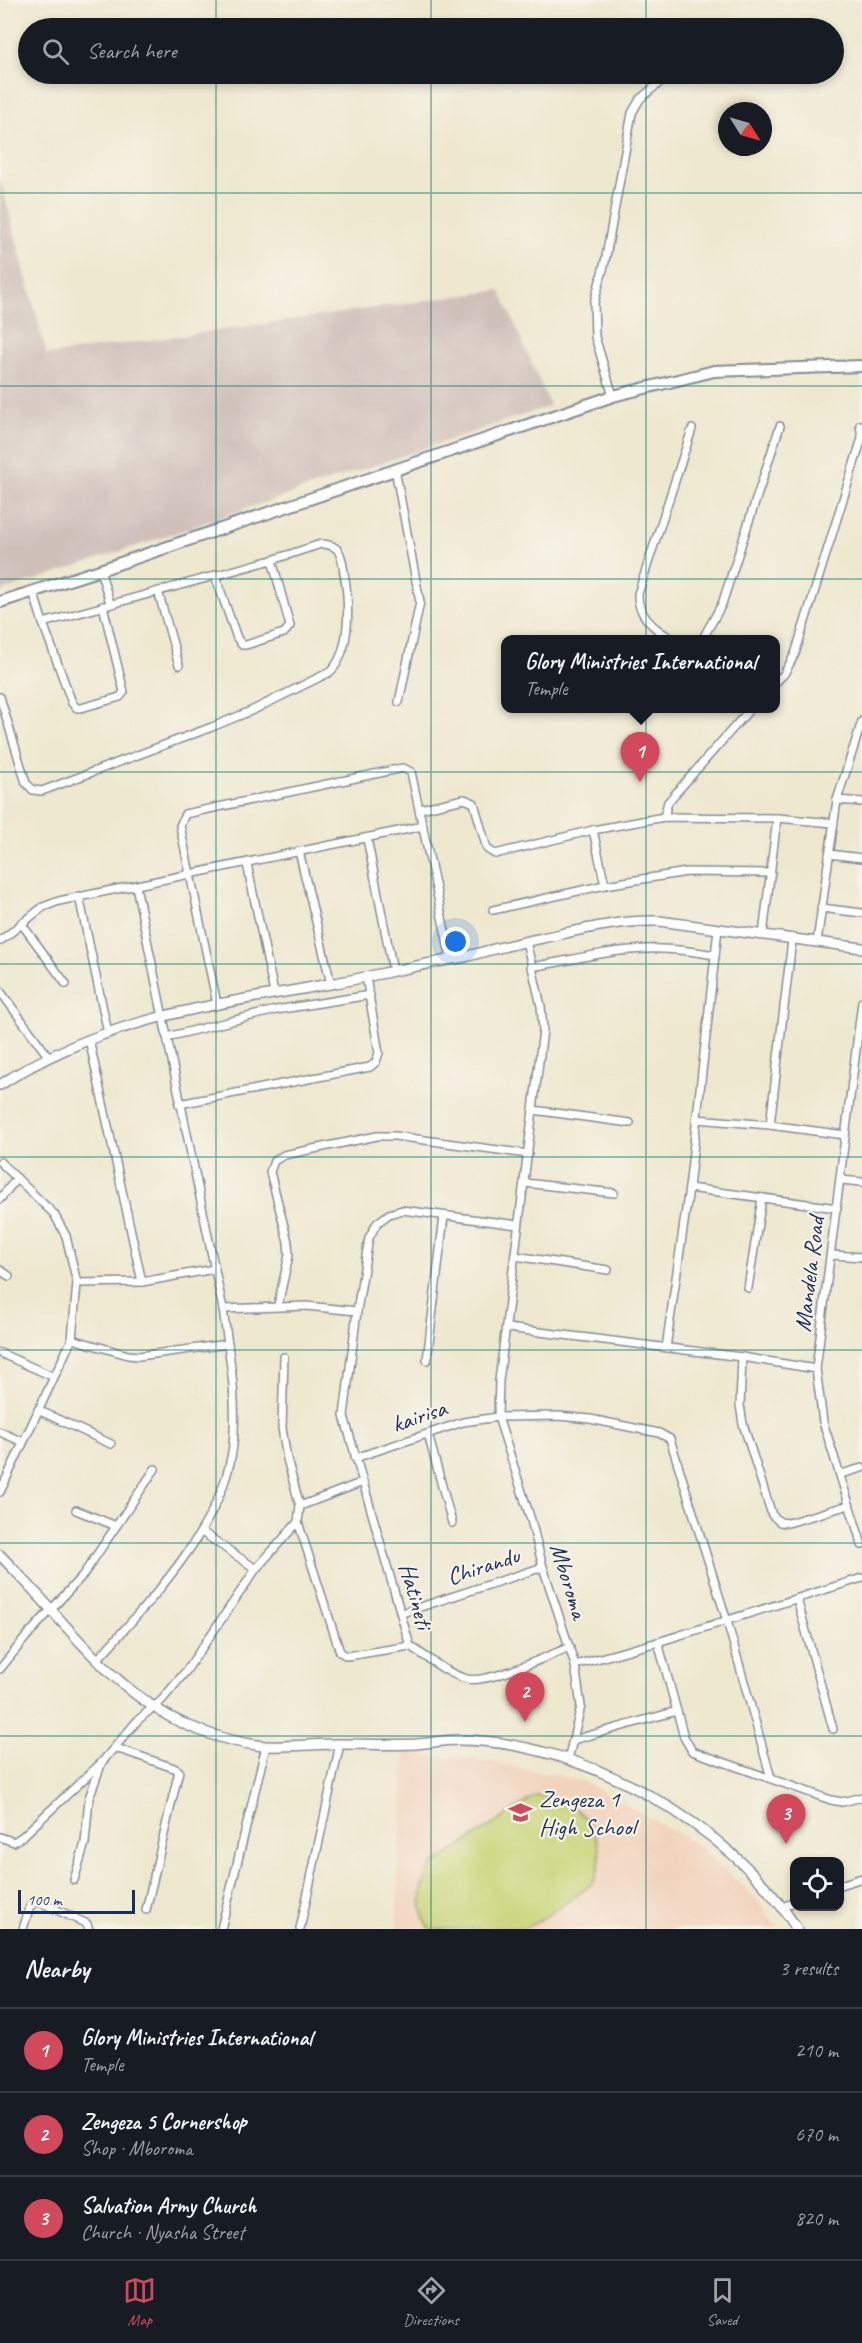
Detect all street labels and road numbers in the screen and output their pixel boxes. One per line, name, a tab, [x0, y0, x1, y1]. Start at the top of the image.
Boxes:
street label: Mandela Road	[787, 1211, 831, 1333]
street label: kairisa	[388, 1392, 452, 1439]
street label: Chirandu	[443, 1540, 525, 1592]
street label: Mboroma	[543, 1540, 595, 1624]
street label: Hatineti	[392, 1559, 440, 1635]

